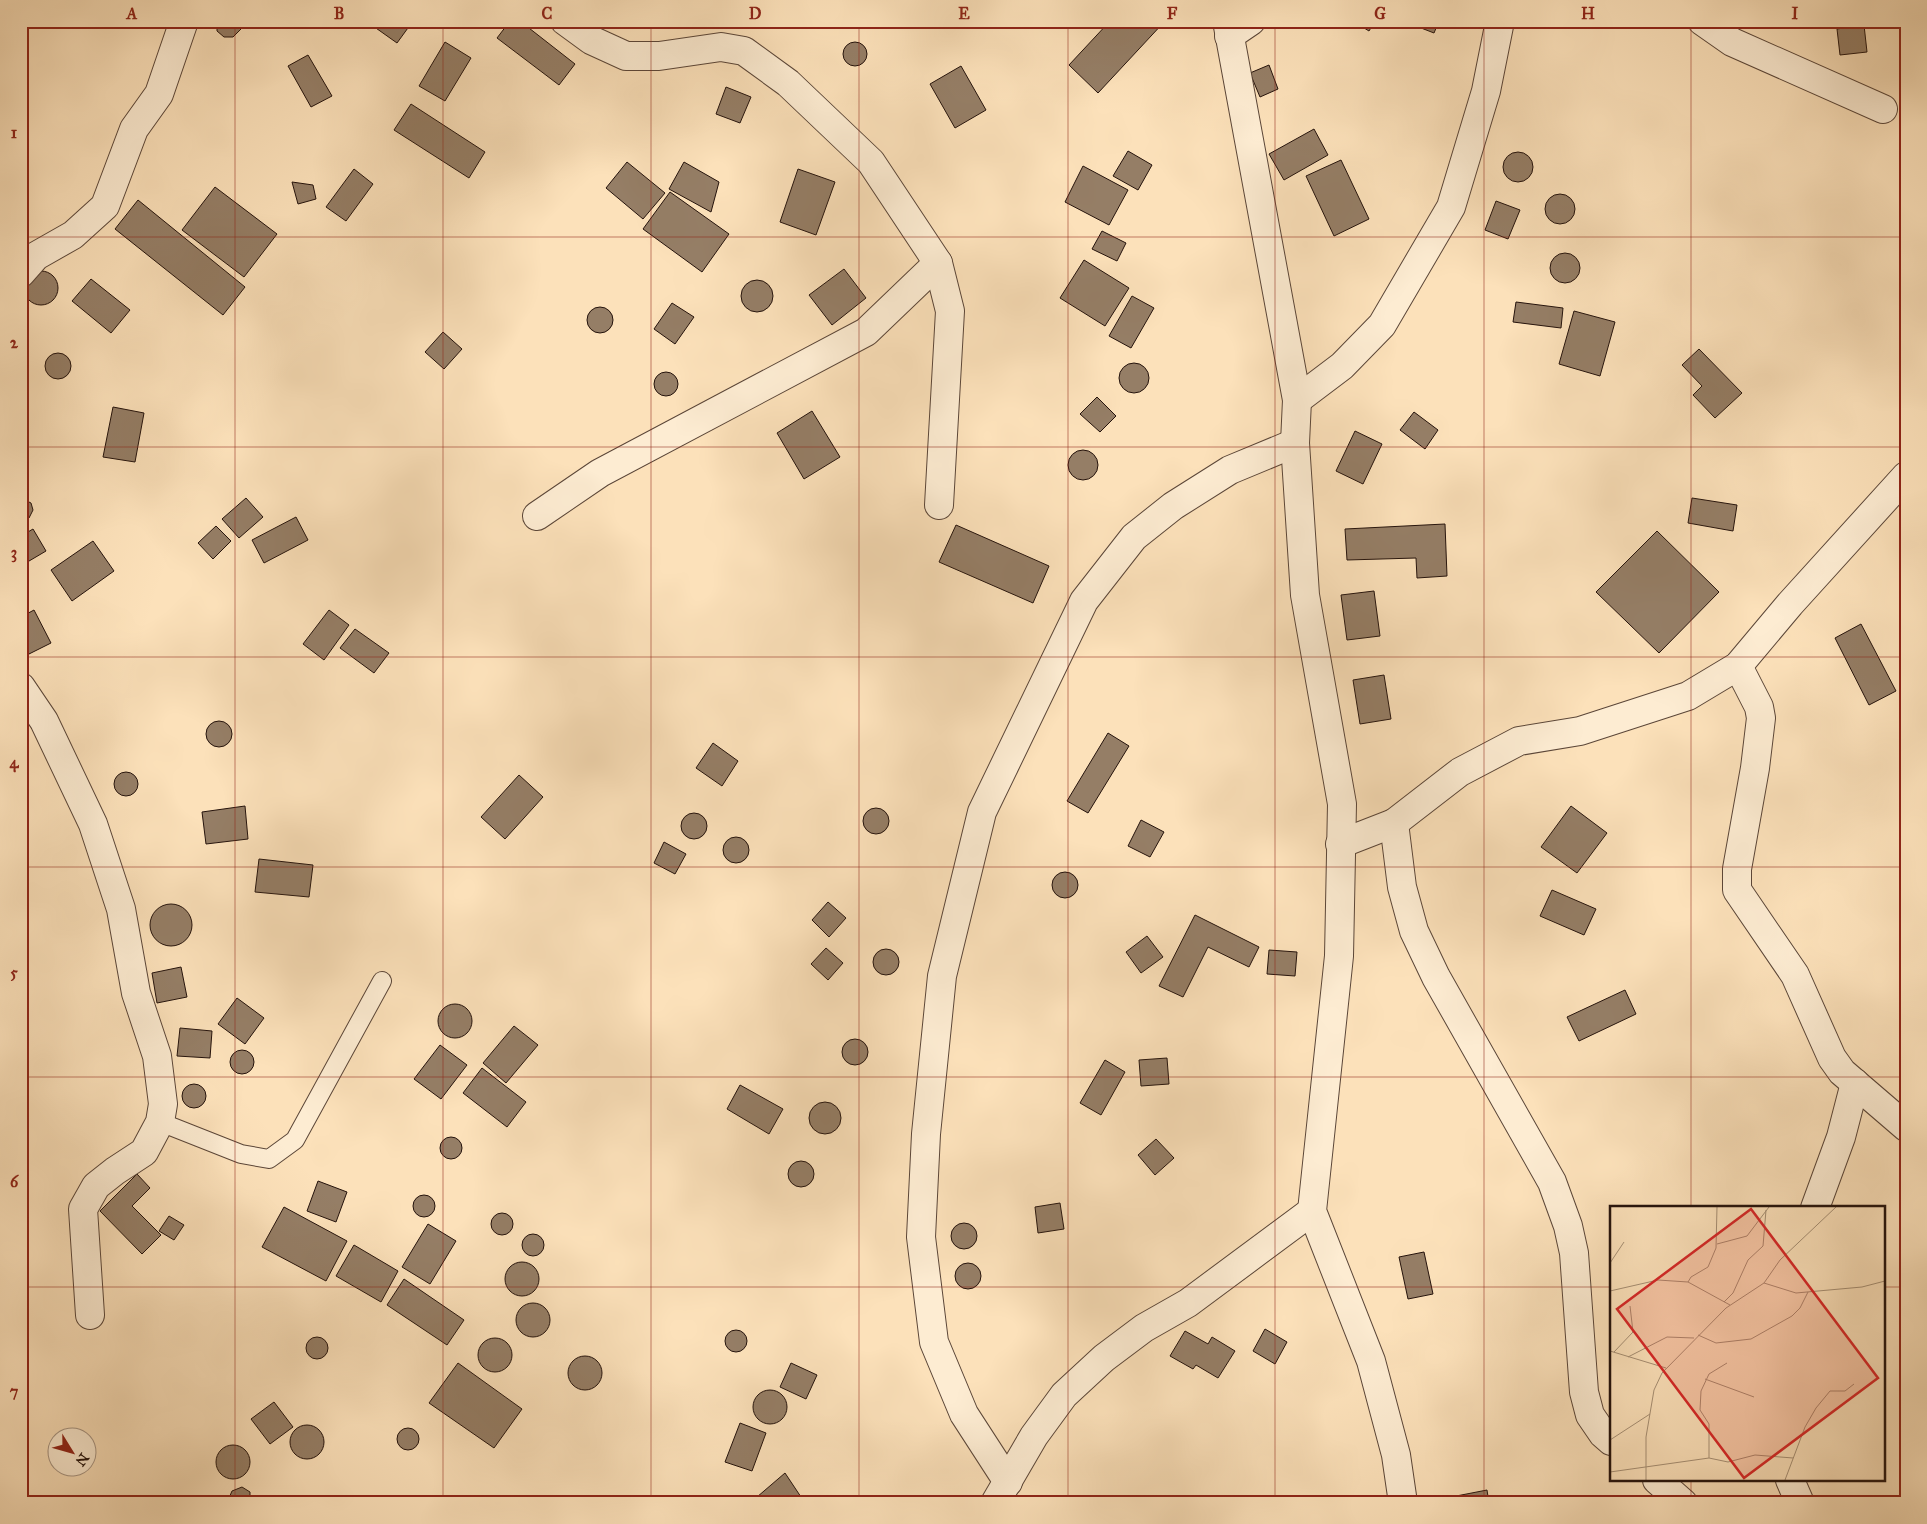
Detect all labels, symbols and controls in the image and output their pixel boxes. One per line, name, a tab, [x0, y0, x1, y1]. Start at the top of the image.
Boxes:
text: A	[126, 4, 138, 23]
text: B	[334, 4, 344, 23]
text: C	[542, 4, 553, 23]
text: D	[749, 4, 762, 23]
text: E	[958, 4, 970, 23]
text: F	[1167, 4, 1178, 23]
text: G	[1374, 4, 1386, 23]
text: H	[1581, 4, 1595, 23]
text: I	[1792, 4, 1799, 23]
text: 1	[11, 123, 18, 142]
text: 2	[10, 333, 19, 352]
text: 3	[11, 543, 17, 563]
text: 4	[10, 753, 20, 773]
text: 5	[10, 963, 18, 982]
text: 6	[10, 1172, 19, 1191]
inset map	[1610, 1206, 1884, 1482]
text: 7	[10, 1382, 19, 1401]
north arrow	[48, 1426, 98, 1476]
text: N	[72, 1450, 92, 1469]

